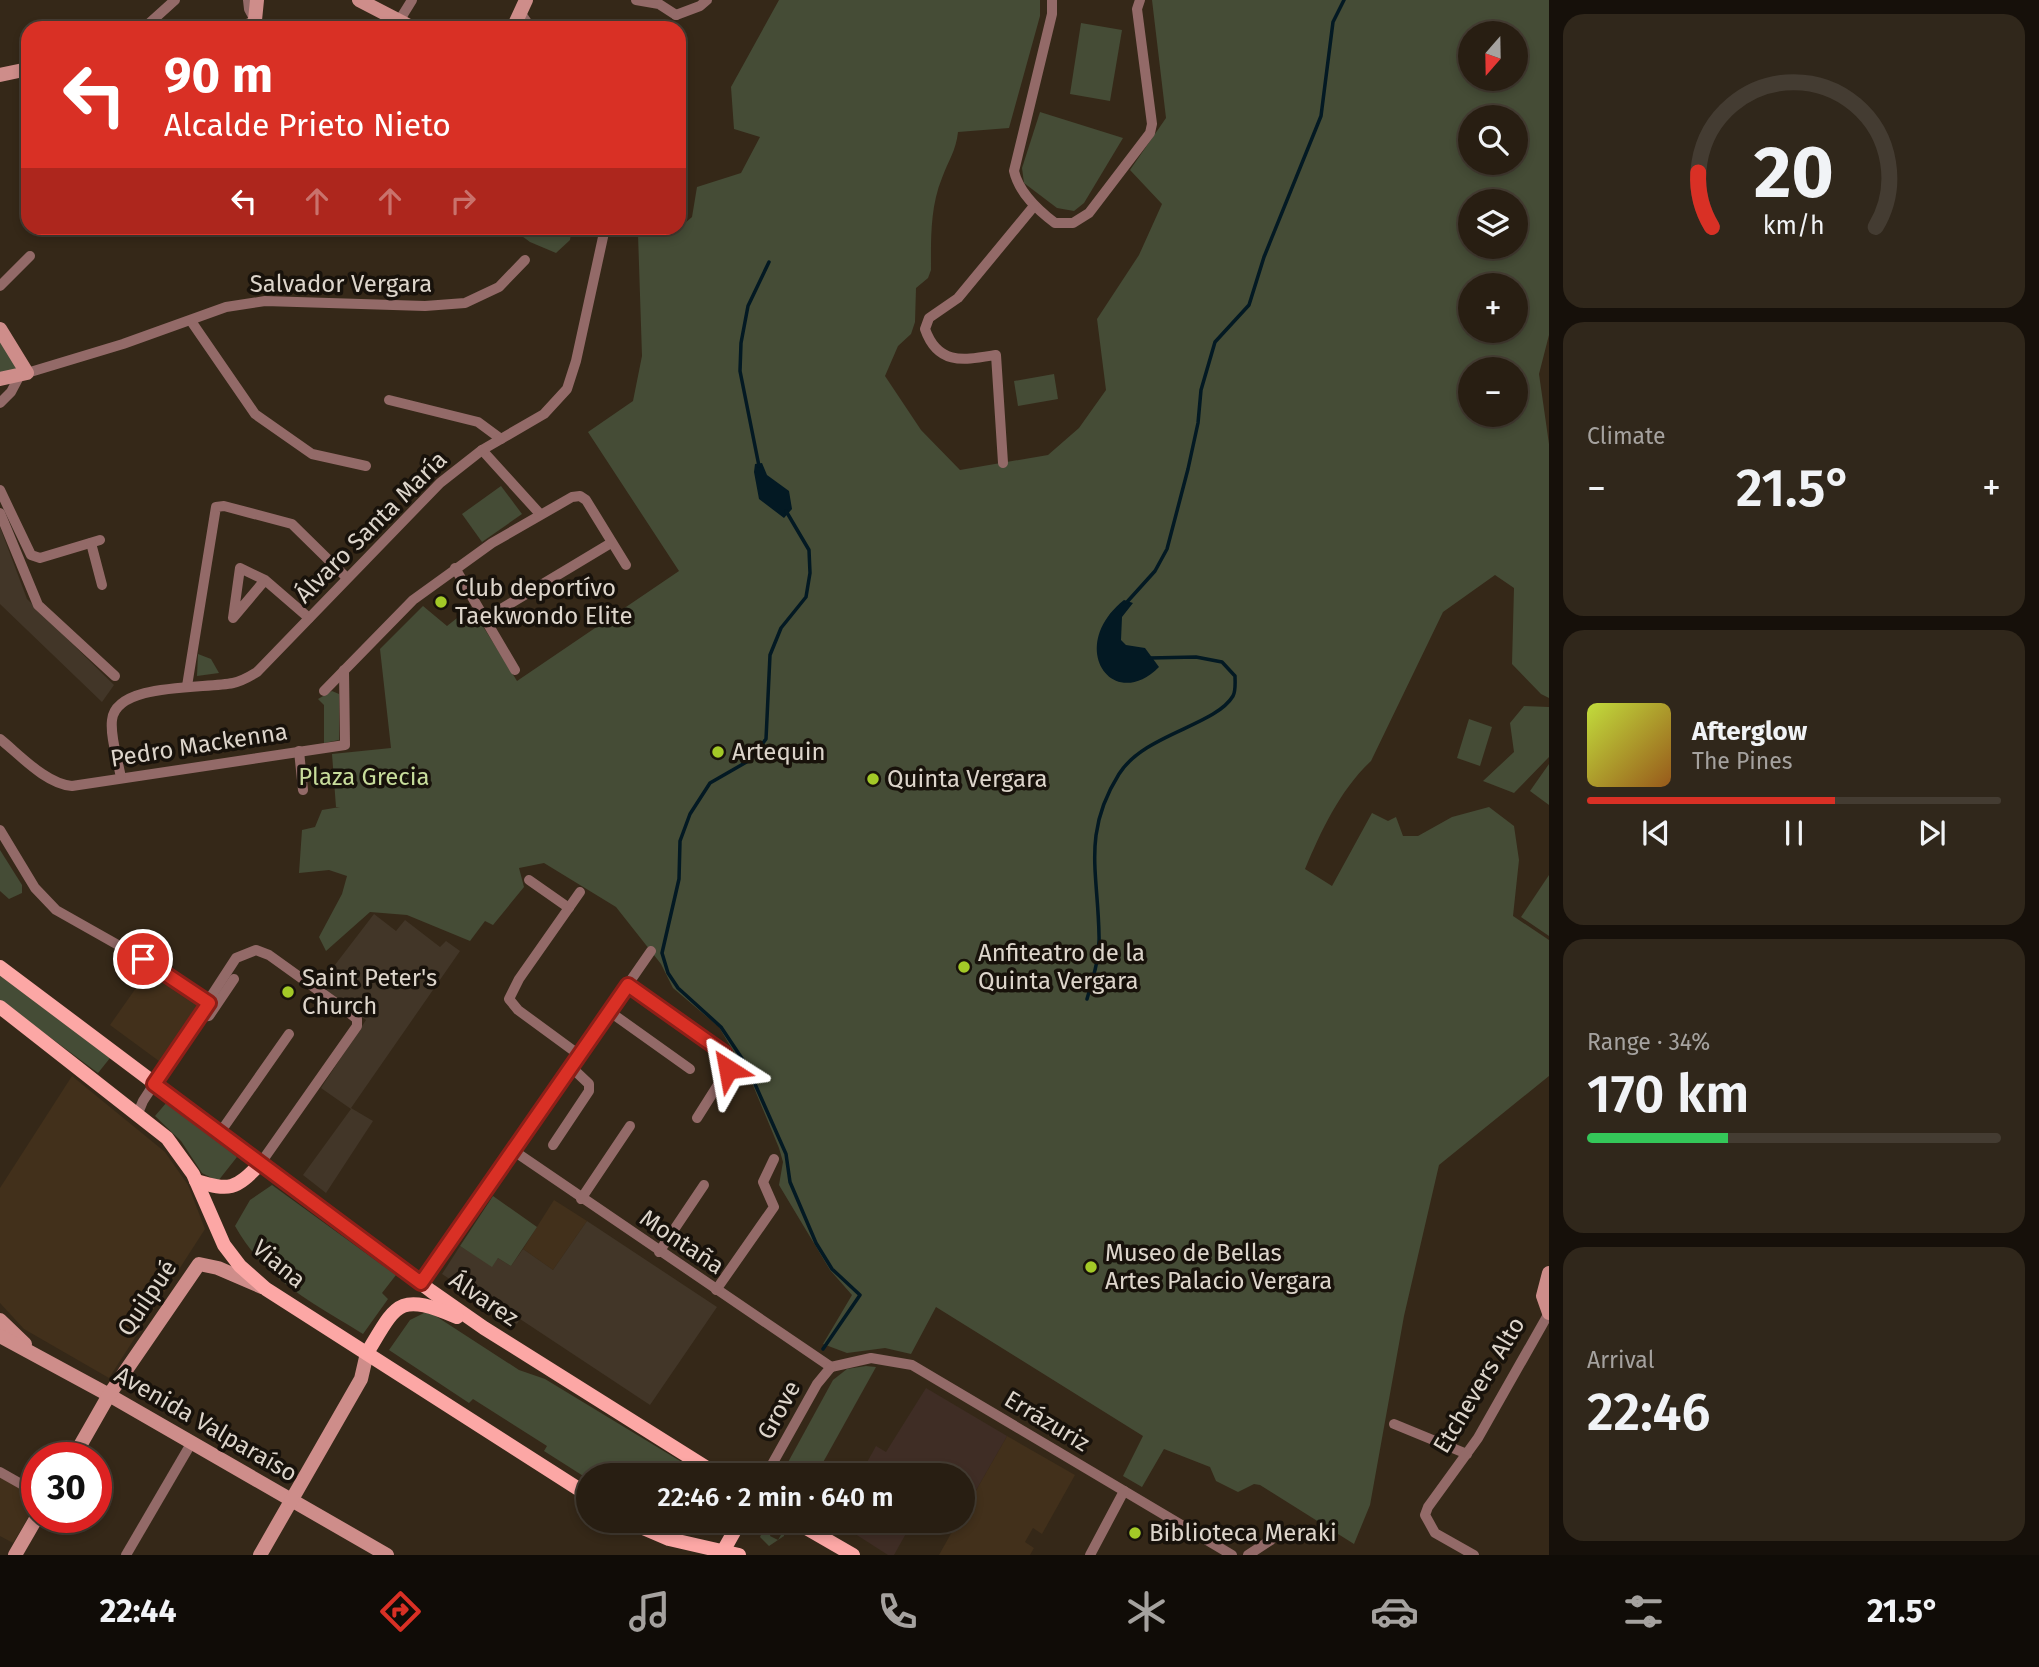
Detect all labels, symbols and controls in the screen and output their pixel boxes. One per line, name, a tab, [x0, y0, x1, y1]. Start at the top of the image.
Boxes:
north arrow	[1458, 21, 1528, 91]
map controls	[1458, 21, 1528, 427]
text: 90 m	[164, 46, 273, 105]
icon: left	[49, 49, 140, 140]
button: search	[1458, 105, 1528, 175]
text: Alcalde Prieto Nieto	[164, 106, 451, 144]
text: 20	[1754, 129, 1834, 216]
icon: left	[225, 182, 263, 220]
icon: ahead	[298, 182, 336, 220]
icon: ahead	[371, 182, 409, 220]
icon: right	[444, 182, 482, 220]
button: layers	[1458, 189, 1528, 259]
text: km/h	[1763, 211, 1825, 241]
street label: Salvador Vergara	[250, 270, 432, 298]
button: +	[1458, 273, 1528, 343]
button: −	[1458, 357, 1528, 427]
text: Climate	[1587, 422, 1666, 450]
street label: Álvaro Santa María	[289, 445, 453, 609]
text: 21.5°	[1736, 457, 1852, 520]
text: −	[1587, 465, 1606, 511]
text: +	[1982, 465, 2001, 511]
place label: Club deportívo Taekwondo Elite	[455, 574, 633, 630]
marker: Club deportívo Taekwondo Elite	[433, 594, 449, 610]
text: Afterglow	[1692, 716, 1807, 747]
street label: Pedro Mackenna	[108, 717, 290, 773]
place label: Artequin	[732, 738, 826, 766]
marker: Artequin	[710, 744, 726, 760]
text: The Pines	[1692, 747, 1793, 775]
park label: Plaza Grecia	[298, 763, 430, 791]
place label: Quinta Vergara	[887, 765, 1048, 793]
marker: Quinta Vergara	[865, 771, 881, 787]
icon: previous	[1637, 814, 1675, 852]
icon: pause	[1775, 814, 1813, 852]
icon: next	[1913, 814, 1951, 852]
pin	[113, 929, 173, 989]
place label: Anfiteatro de la Quinta Vergara	[978, 939, 1145, 995]
icon: arrive	[124, 940, 162, 978]
marker: Anfiteatro de la Quinta Vergara	[956, 959, 972, 975]
place label: Saint Peter's Church	[302, 964, 437, 1020]
marker: Saint Peter's Church	[280, 984, 296, 1000]
text: Range · 34%	[1587, 1028, 1710, 1056]
position arrow	[691, 1032, 765, 1106]
text: 170 km	[1587, 1063, 1749, 1126]
street label: Montaña	[635, 1204, 729, 1280]
street label: Viana	[247, 1234, 311, 1294]
place label: Museo de Bellas Artes Palacio Vergara	[1105, 1239, 1332, 1295]
street label: Quilpué	[111, 1255, 183, 1341]
marker: Museo de Bellas Artes Palacio Vergara	[1083, 1259, 1099, 1275]
street label: Álvarez	[444, 1265, 524, 1332]
street label: Etchevers Alto	[1427, 1312, 1531, 1458]
text: Arrival	[1587, 1346, 1654, 1374]
street label: Avenida Valparaíso	[110, 1360, 302, 1488]
street label: Grove	[752, 1376, 806, 1444]
text: 22:46	[1587, 1381, 1710, 1444]
street label: Errázuriz	[999, 1385, 1095, 1457]
speed limit sign: 30	[21, 1442, 112, 1533]
text: 22:46 · 2 min · 640 m	[657, 1482, 894, 1513]
place label: Biblioteca Meraki	[1149, 1519, 1337, 1547]
marker: Biblioteca Meraki	[1127, 1525, 1143, 1541]
icon: directions	[376, 1587, 425, 1636]
icon: music	[625, 1587, 674, 1636]
icon: phone	[873, 1587, 922, 1636]
icon: climate	[1122, 1587, 1171, 1636]
icon: car	[1370, 1587, 1419, 1636]
icon: filters	[1619, 1587, 1668, 1636]
text: 22:44	[100, 1592, 177, 1630]
text: 21.5°	[1867, 1592, 1939, 1630]

